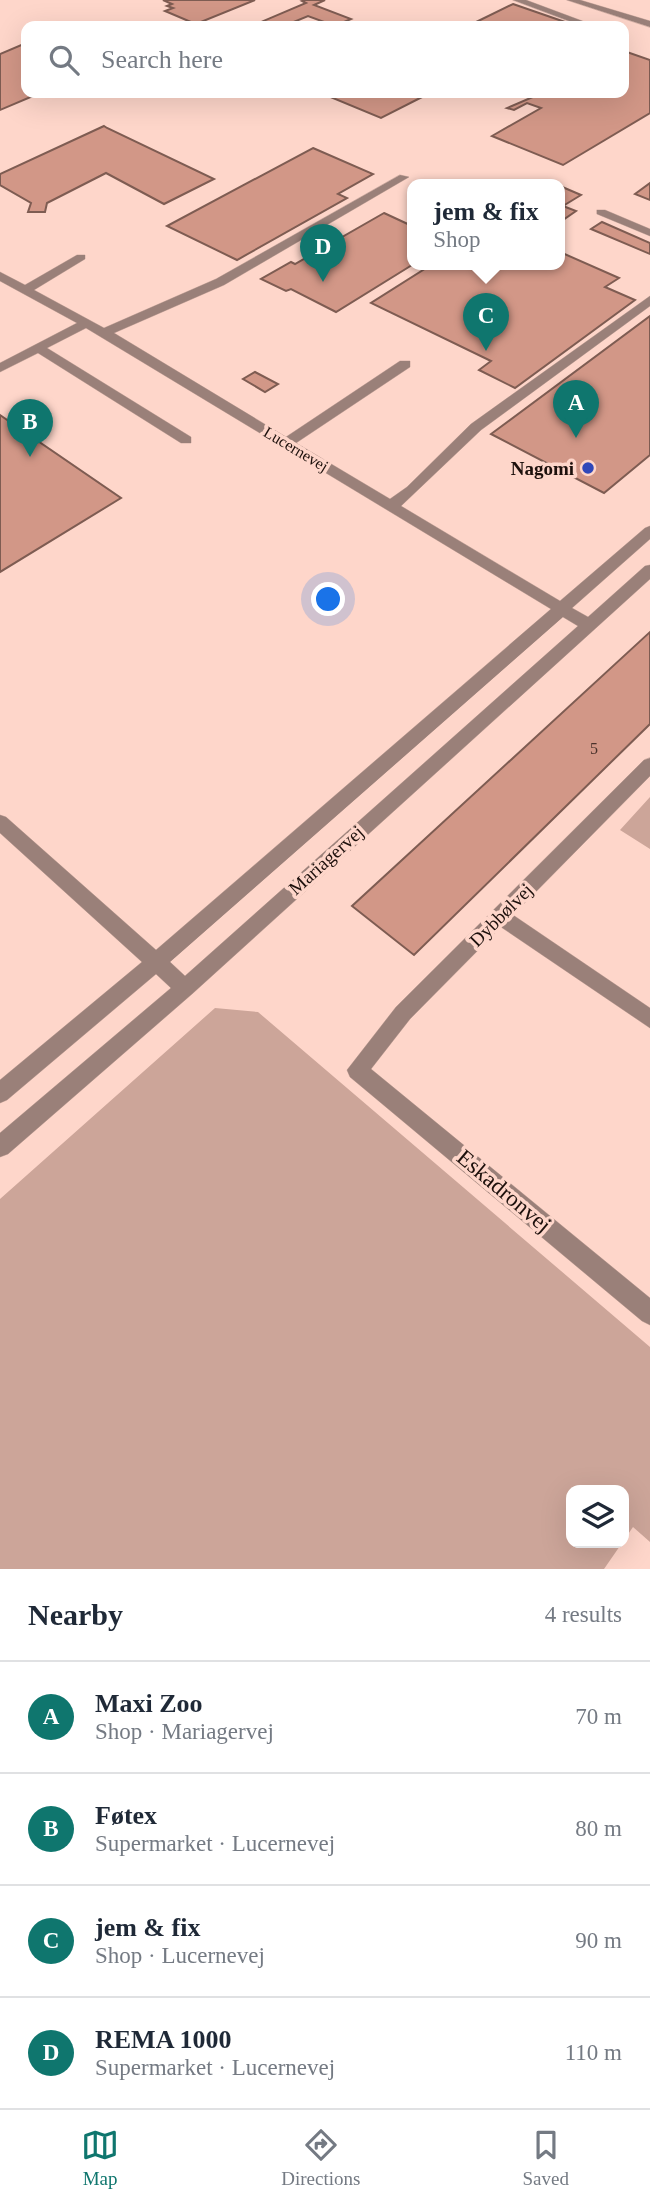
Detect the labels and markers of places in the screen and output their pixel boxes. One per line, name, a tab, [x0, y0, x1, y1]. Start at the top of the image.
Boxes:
pin: D	[300, 224, 346, 282]
pin: C	[463, 293, 509, 351]
pin: A	[553, 380, 599, 438]
pin: B	[7, 399, 53, 457]
place label: Nagomi	[511, 458, 574, 479]
marker: Nagomi	[580, 460, 596, 476]

